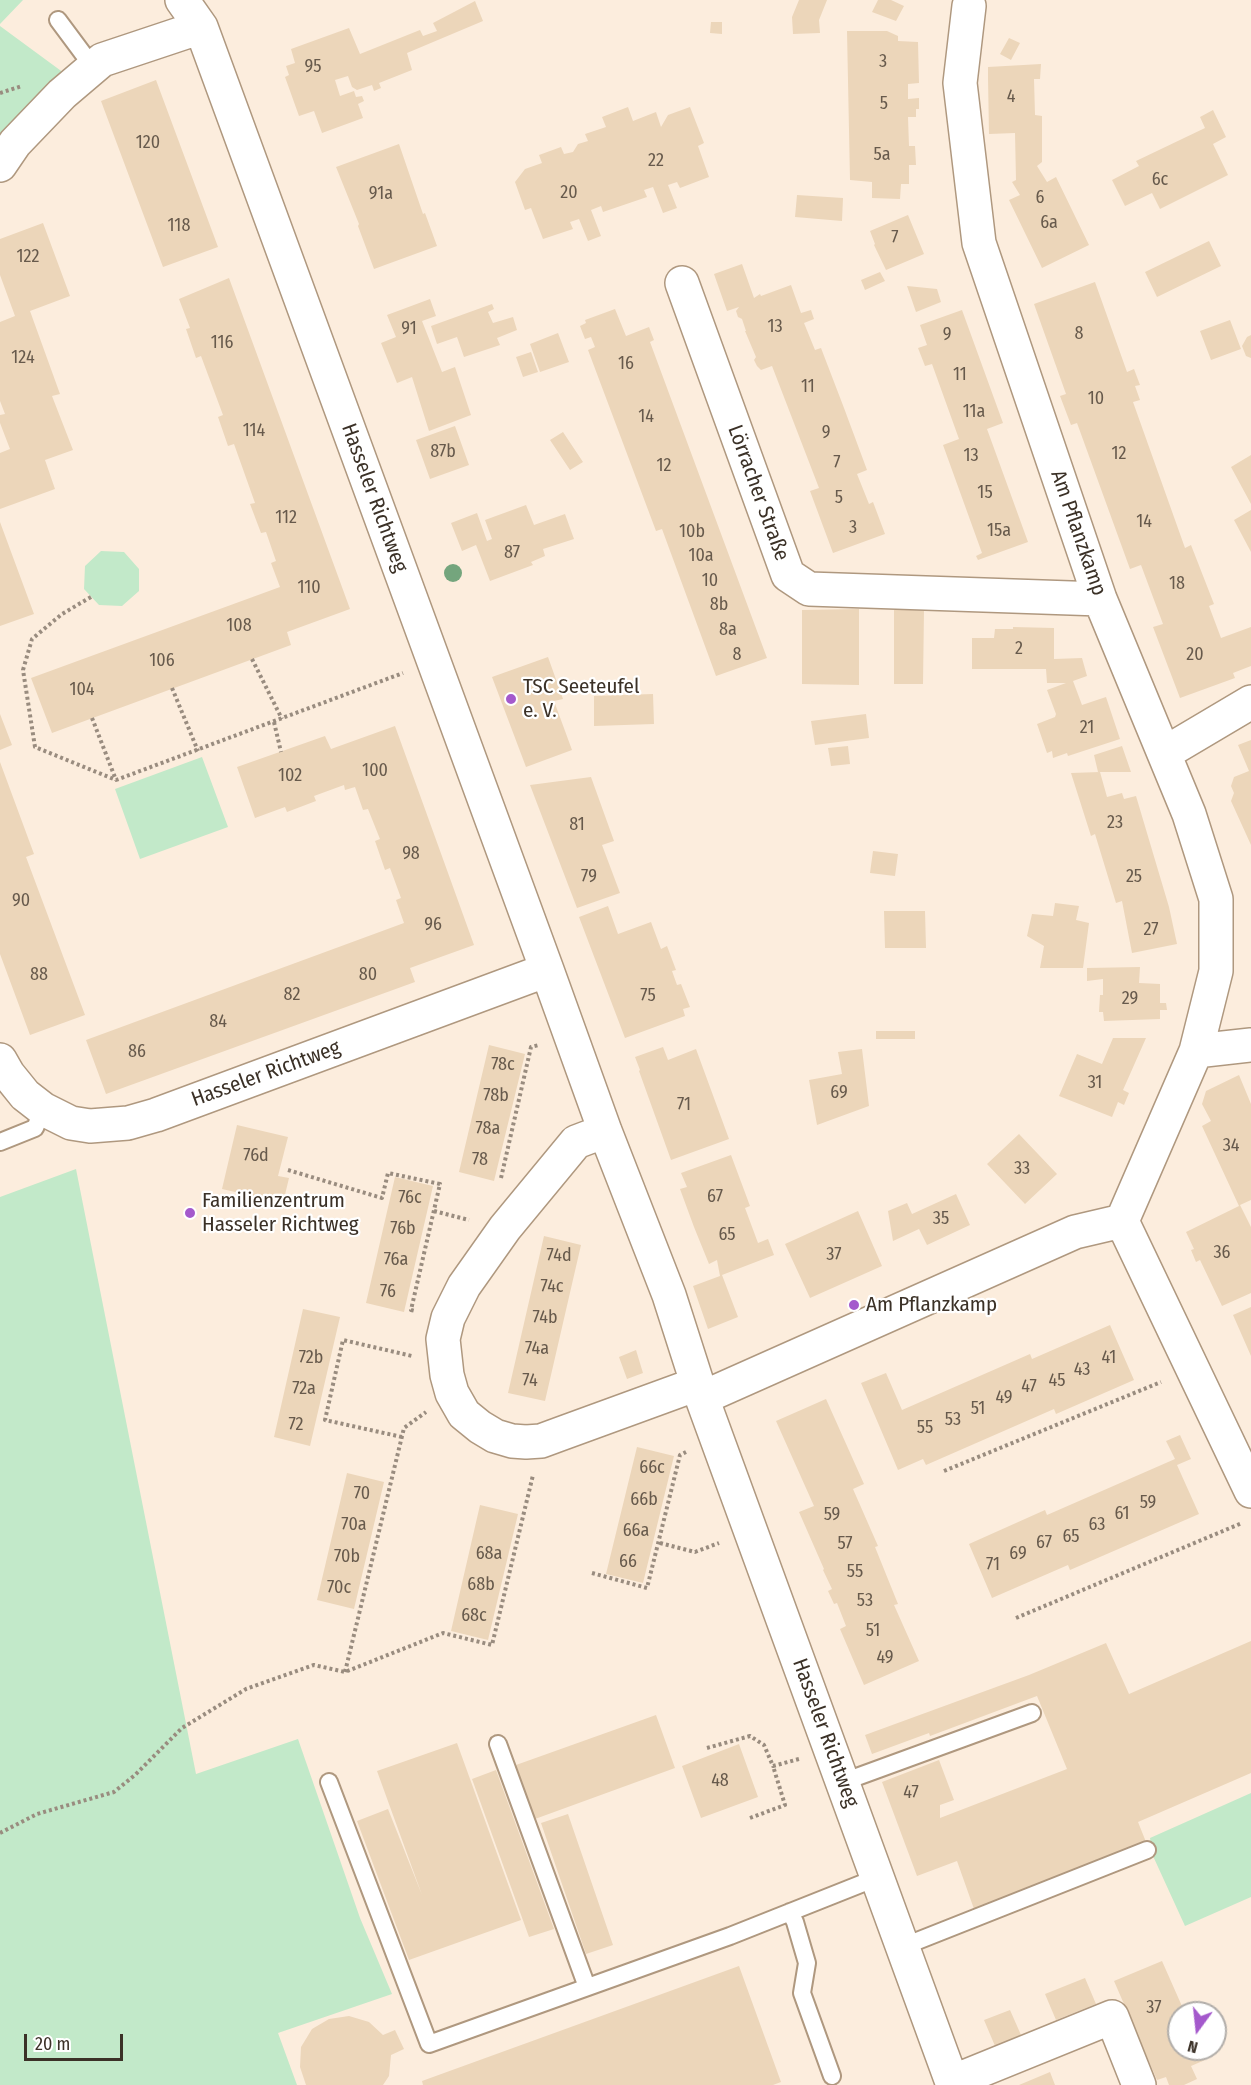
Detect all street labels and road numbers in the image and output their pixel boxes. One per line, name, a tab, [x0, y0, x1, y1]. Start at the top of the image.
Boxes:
street label: Hasseler Richtweg	[335, 420, 413, 576]
street label: Lörracher Straße	[722, 422, 794, 564]
street label: Am Pflanzkamp	[1045, 467, 1111, 599]
street label: Hasseler Richtweg	[188, 1035, 344, 1113]
street label: Hasseler Richtweg	[786, 1655, 864, 1811]

